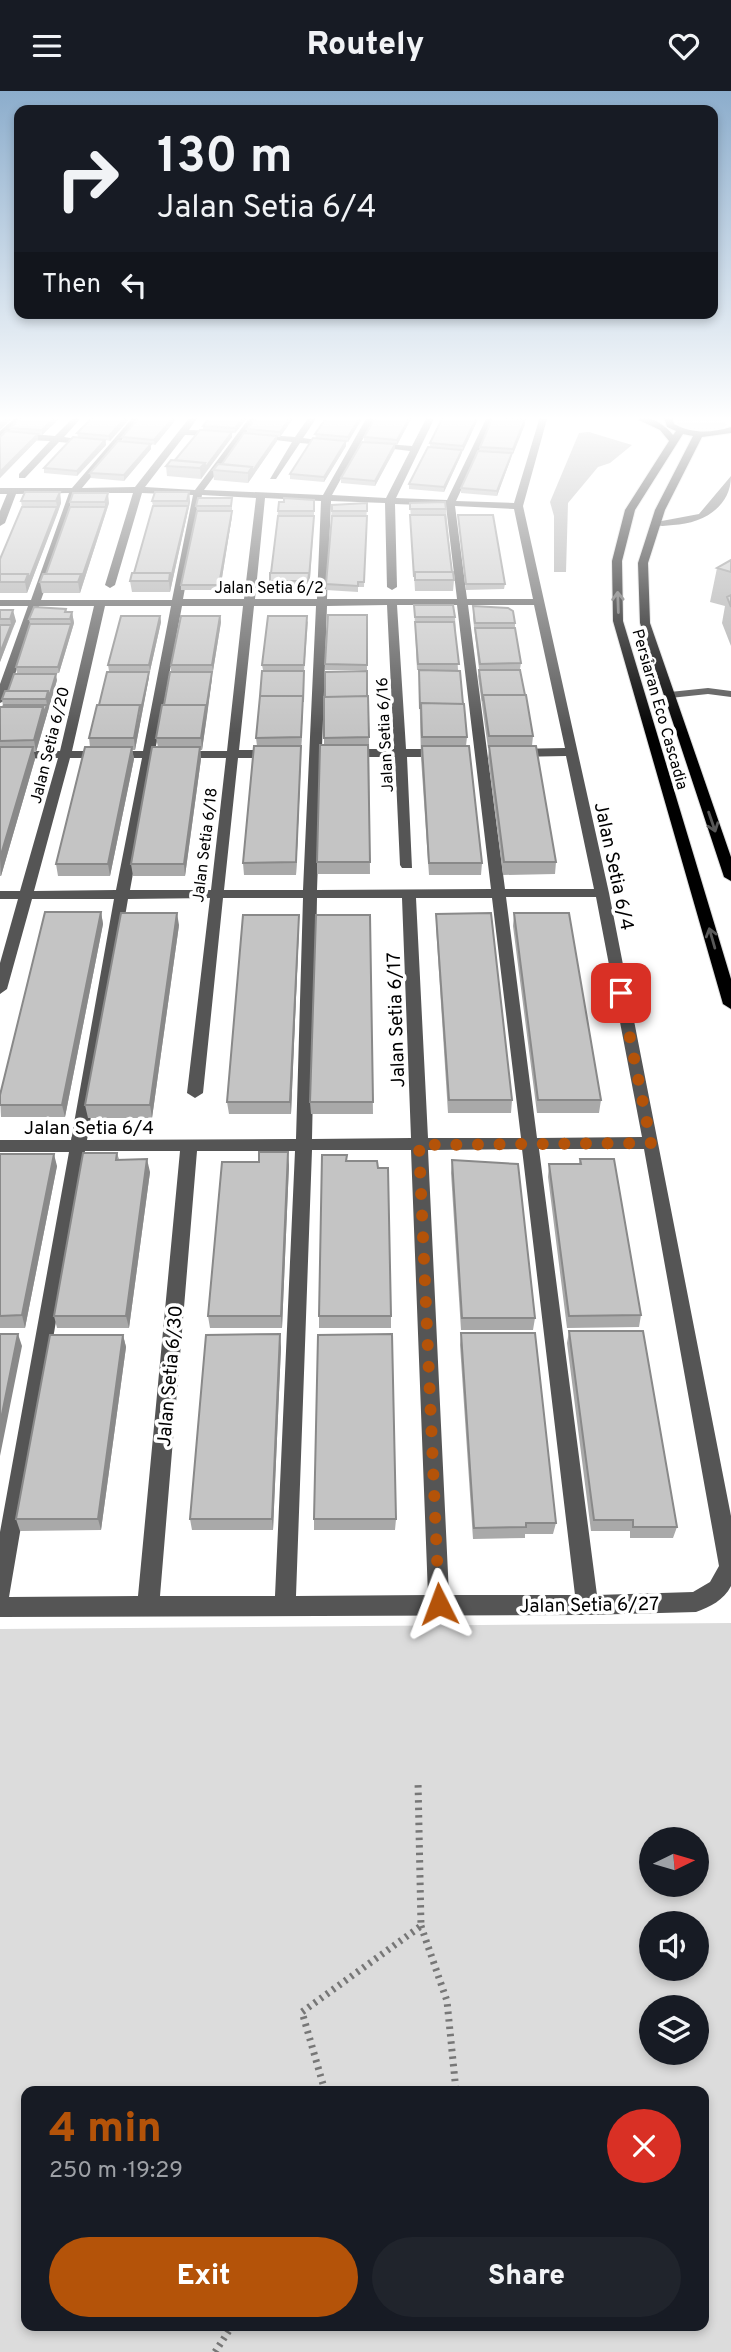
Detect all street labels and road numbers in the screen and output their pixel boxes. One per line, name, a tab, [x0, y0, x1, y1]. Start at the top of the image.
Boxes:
street label: Jalan Setia 6/2	[214, 579, 324, 599]
street label: Persiaran Eco Cascadia	[627, 627, 692, 792]
street label: Jalan Setia 6/16	[373, 677, 399, 793]
street label: Jalan Setia 6/20	[27, 685, 75, 806]
street label: Jalan Setia 6/18	[189, 787, 223, 904]
street label: Jalan Setia 6/4	[588, 800, 638, 933]
street label: Jalan Setia 6/17	[383, 952, 411, 1088]
street label: Jalan Setia 6/4	[24, 1117, 154, 1141]
street label: Jalan Setia 6/30	[153, 1304, 189, 1448]
street label: Jalan Setia 6/27	[519, 1593, 659, 1619]

